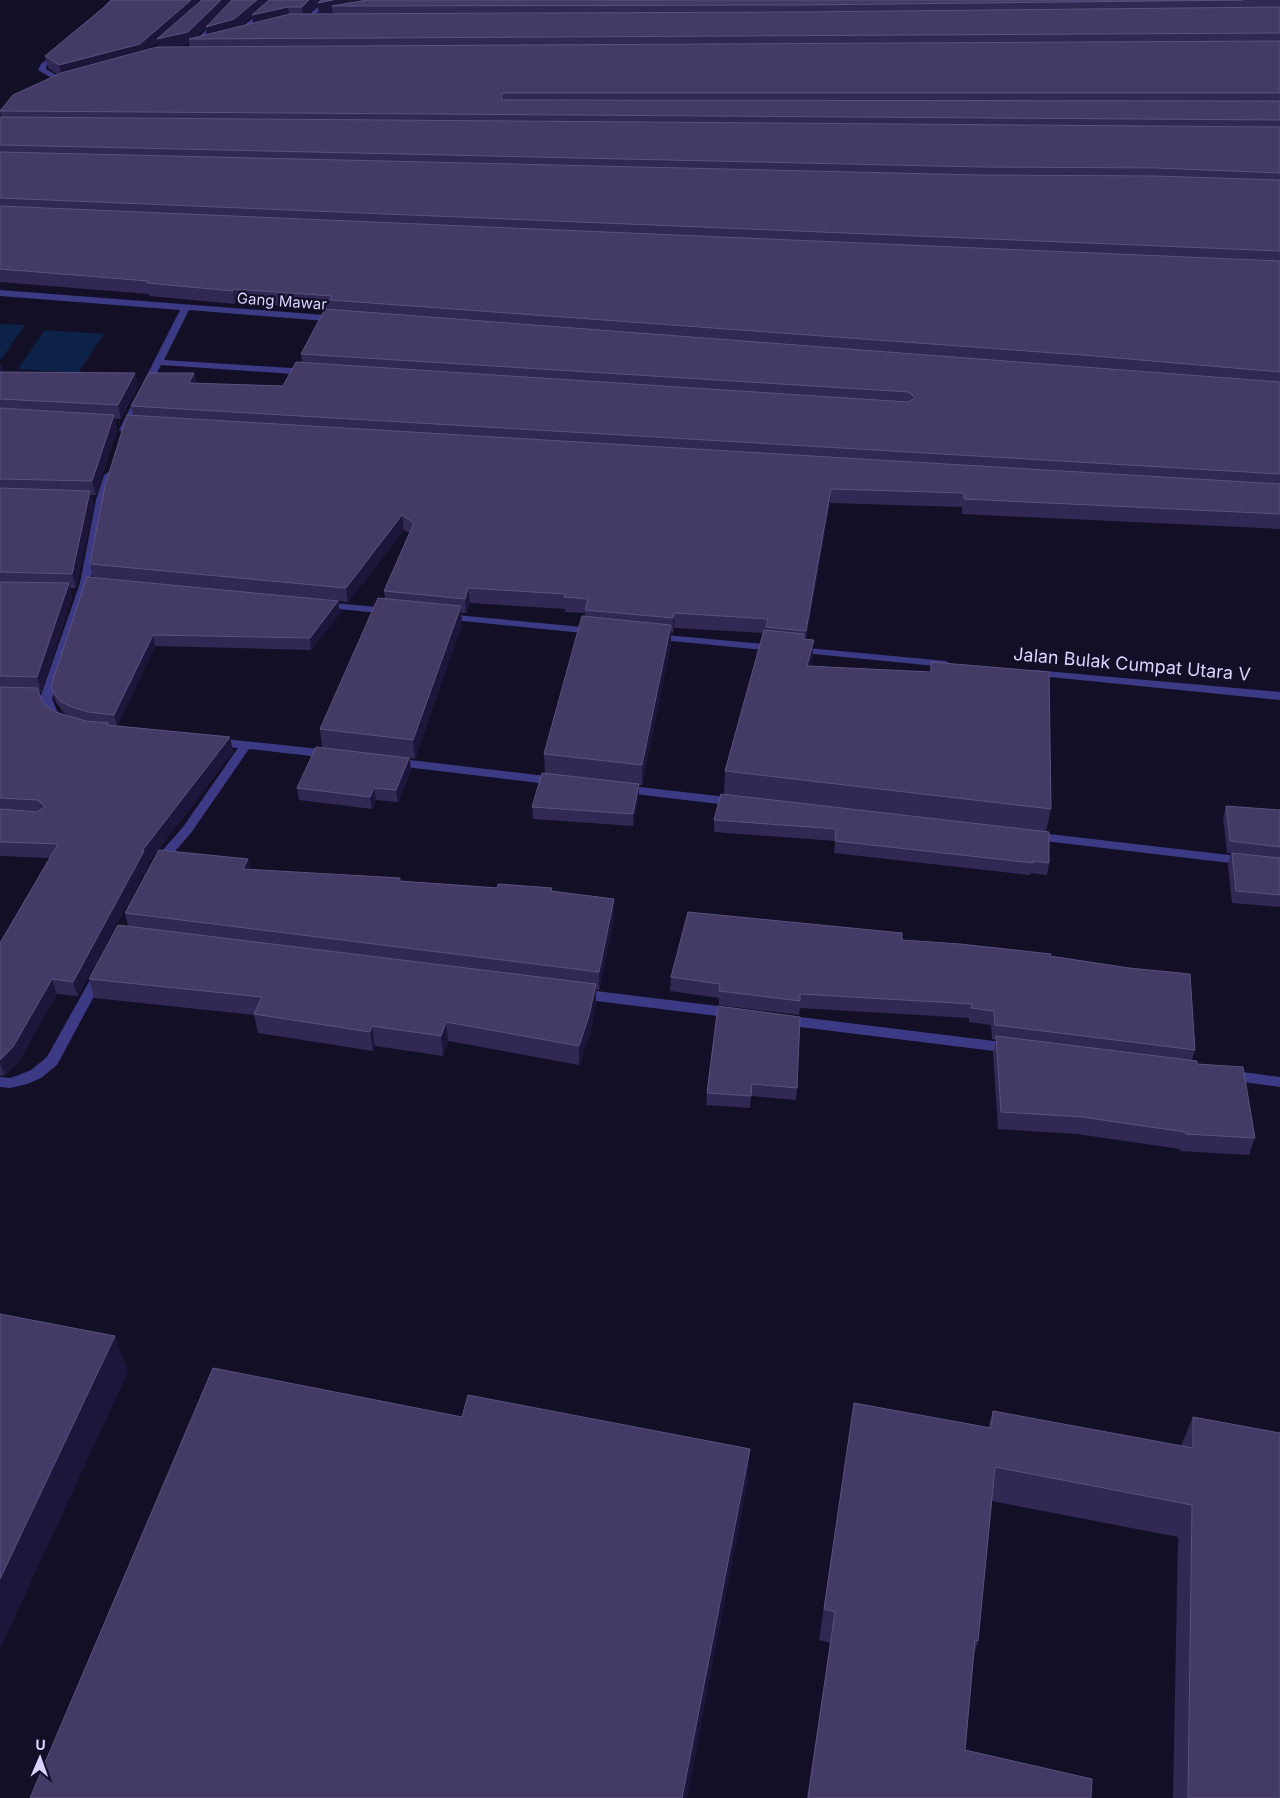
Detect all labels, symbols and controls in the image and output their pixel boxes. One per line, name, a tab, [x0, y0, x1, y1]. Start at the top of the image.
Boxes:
street label: Gang Mawar	[236, 288, 328, 314]
street label: Jalan Bulak Cumpat Utara V	[1013, 643, 1251, 685]
north arrow	[15, 1733, 65, 1783]
text: U	[35, 1736, 46, 1753]

